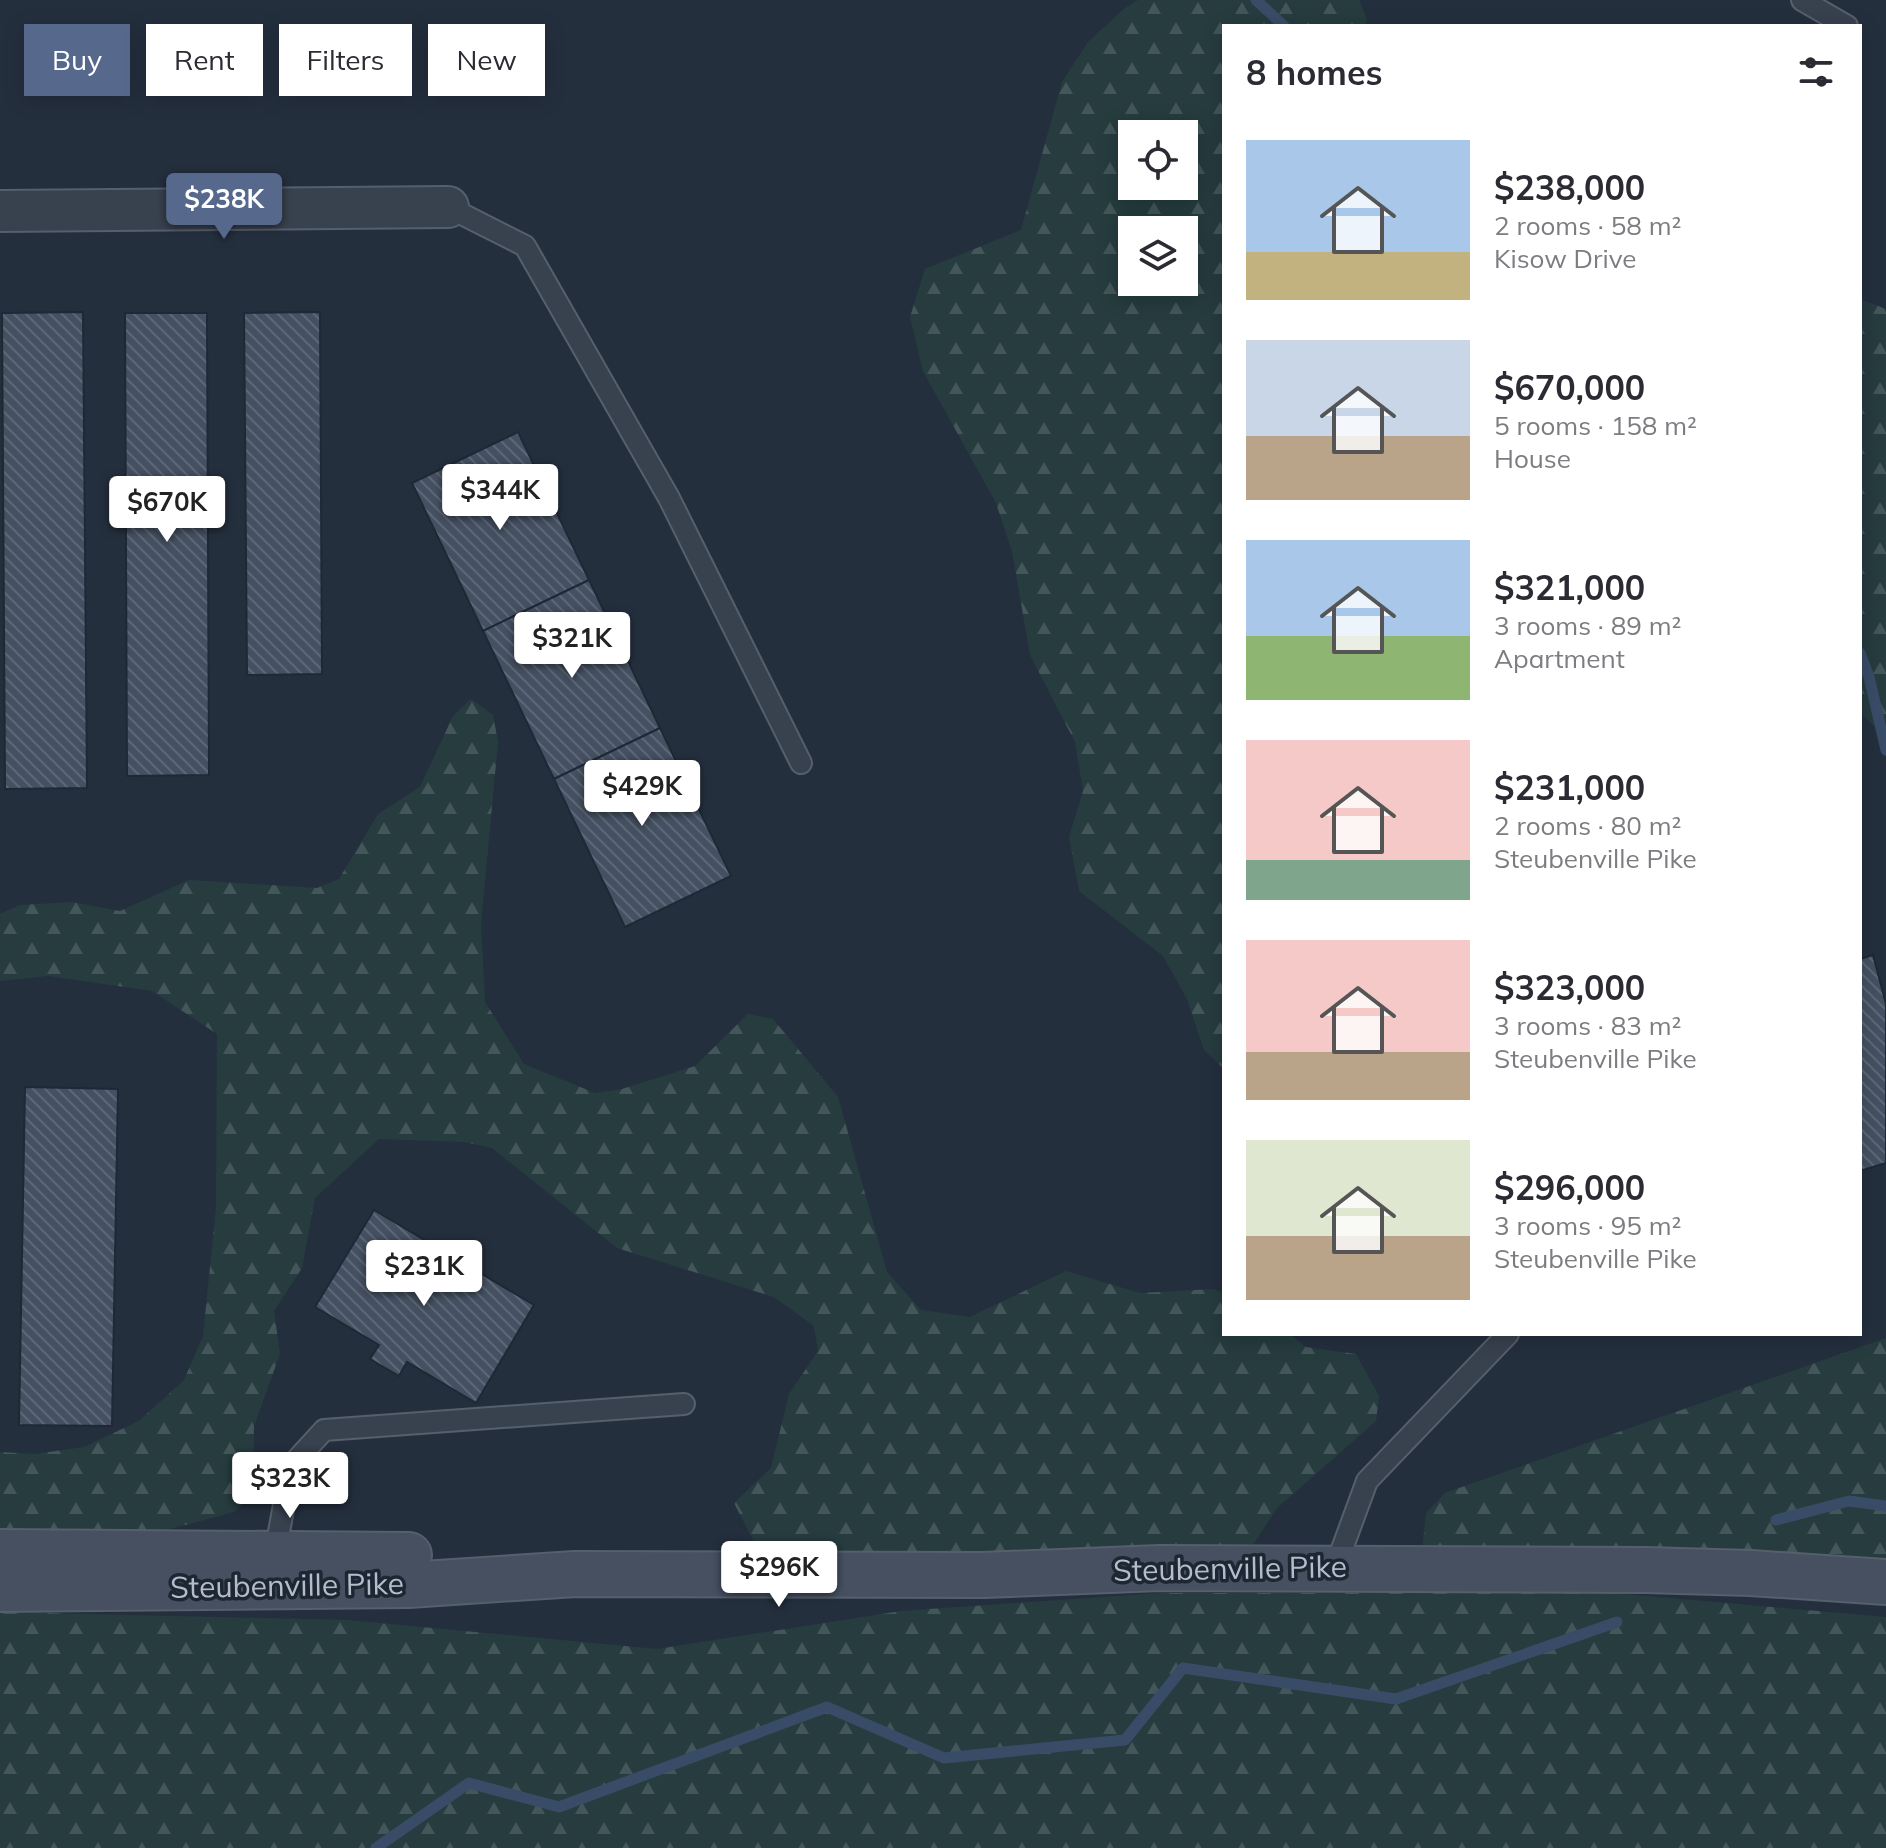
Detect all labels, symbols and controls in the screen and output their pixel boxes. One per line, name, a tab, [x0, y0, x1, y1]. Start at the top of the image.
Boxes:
chip: Buy	[24, 24, 130, 96]
chip: Rent	[146, 24, 263, 96]
chip: Filters	[279, 24, 412, 96]
chip: New	[428, 24, 545, 96]
icon: filters	[1794, 50, 1838, 94]
text: 8 homes	[1246, 51, 1383, 94]
map controls	[1118, 120, 1198, 296]
button: locate	[1118, 120, 1198, 200]
text: $238,000	[1494, 166, 1645, 209]
icon: home	[1310, 172, 1406, 268]
pin: $238K	[168, 173, 280, 241]
text: $238K	[184, 182, 264, 215]
text: 2 rooms · 58 m²	[1494, 209, 1681, 242]
button: layers	[1118, 216, 1198, 296]
text: Kisow Drive	[1494, 242, 1636, 275]
text: $670,000	[1494, 366, 1645, 409]
icon: home	[1310, 372, 1406, 468]
text: 5 rooms · 158 m²	[1494, 409, 1697, 442]
text: House	[1494, 442, 1571, 475]
pin: $344K	[444, 464, 556, 532]
text: $344K	[460, 473, 540, 506]
pin: $670K	[111, 476, 223, 544]
text: $670K	[127, 485, 207, 518]
text: $321,000	[1494, 566, 1645, 609]
icon: home	[1310, 572, 1406, 668]
text: 3 rooms · 89 m²	[1494, 609, 1681, 642]
pin: $321K	[516, 612, 628, 680]
text: $321K	[532, 621, 612, 654]
text: Apartment	[1494, 642, 1625, 675]
pin: $429K	[586, 760, 698, 828]
text: $231,000	[1494, 766, 1645, 809]
text: $429K	[602, 769, 682, 802]
icon: home	[1310, 772, 1406, 868]
text: 2 rooms · 80 m²	[1494, 809, 1681, 842]
text: Steubenville Pike	[1494, 842, 1697, 875]
text: $323,000	[1494, 966, 1645, 1009]
icon: home	[1310, 972, 1406, 1068]
text: 3 rooms · 83 m²	[1494, 1009, 1681, 1042]
text: Steubenville Pike	[1494, 1042, 1697, 1075]
text: $296,000	[1494, 1166, 1645, 1209]
icon: home	[1310, 1172, 1406, 1268]
text: 3 rooms · 95 m²	[1494, 1209, 1681, 1242]
pin: $231K	[368, 1240, 480, 1308]
text: Steubenville Pike	[1494, 1242, 1697, 1275]
text: $231K	[384, 1249, 464, 1282]
pin: $323K	[234, 1452, 346, 1520]
text: $323K	[250, 1461, 330, 1494]
pin: $296K	[723, 1541, 835, 1609]
street label: Steubenville Pike	[1113, 1547, 1347, 1589]
text: $296K	[739, 1550, 819, 1583]
street label: Steubenville Pike	[170, 1564, 404, 1606]

